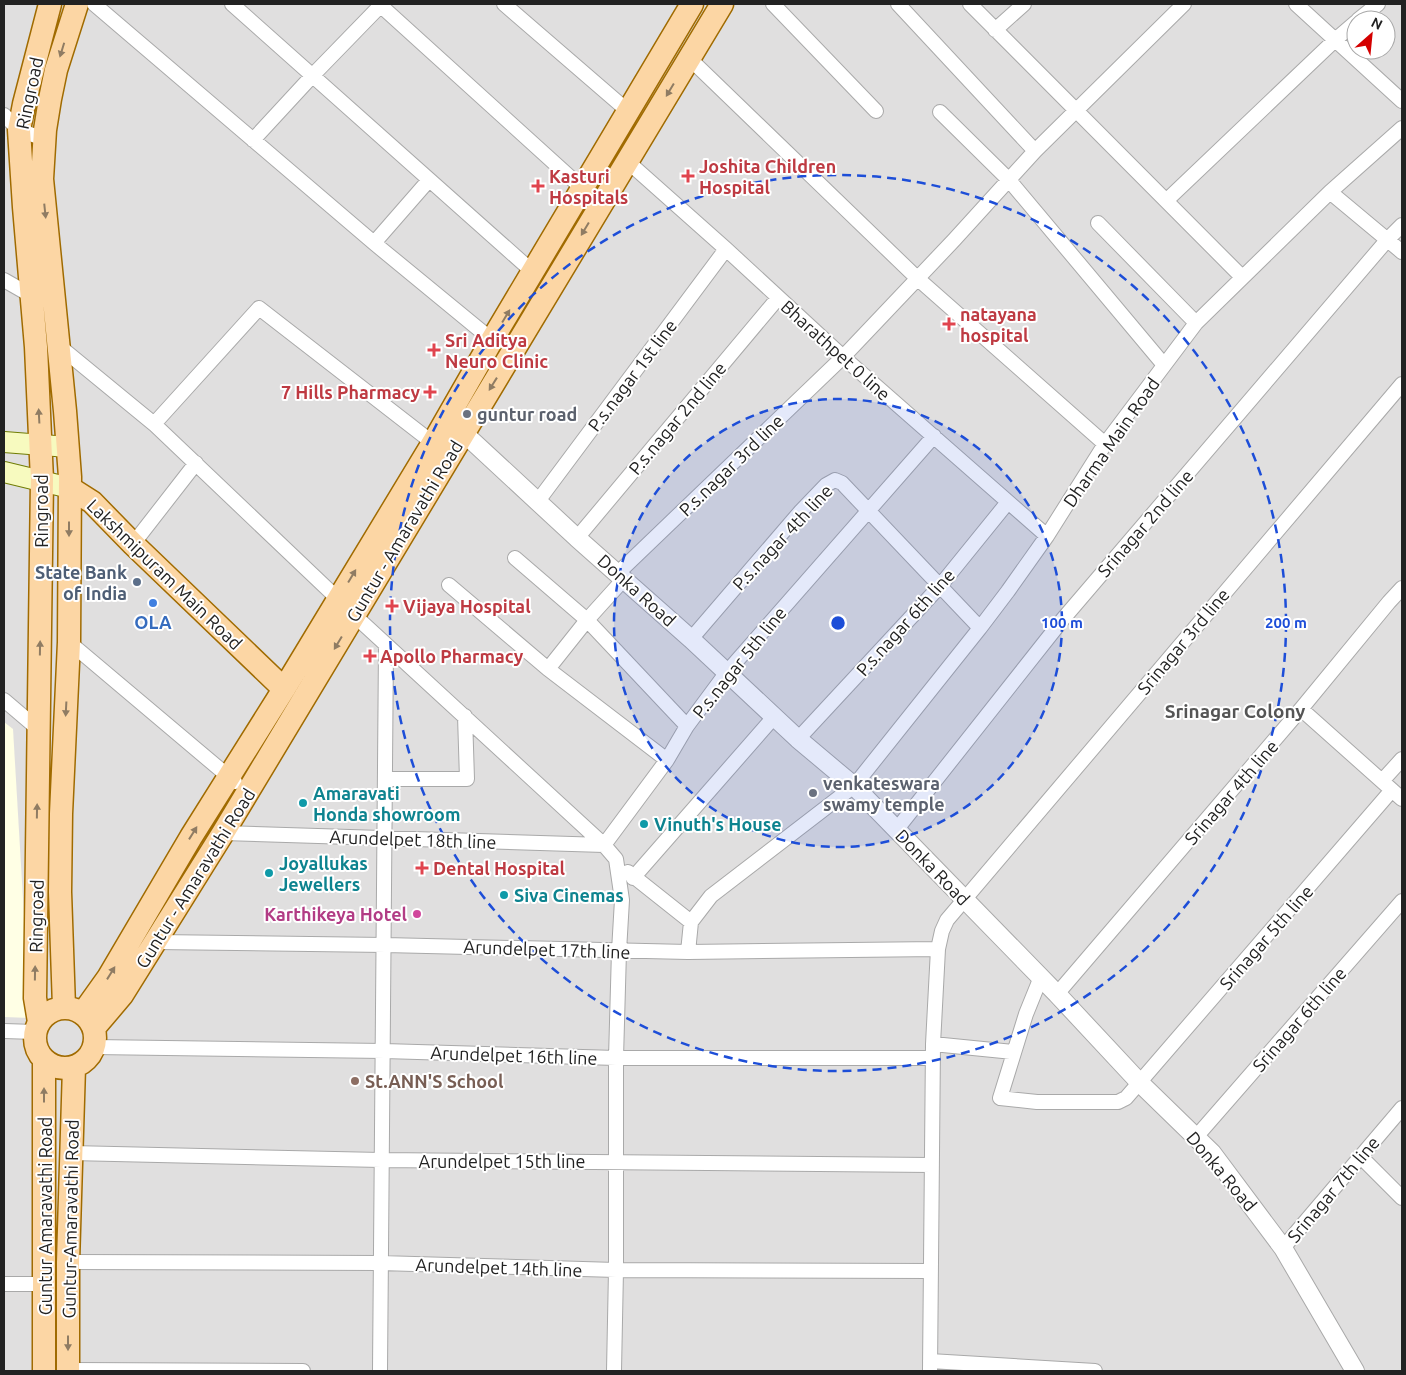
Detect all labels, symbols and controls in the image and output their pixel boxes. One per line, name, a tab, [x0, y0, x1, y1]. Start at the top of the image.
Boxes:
north arrow	[1346, 10, 1396, 60]
text: N	[1369, 14, 1385, 33]
one-way arrow	[58, 43, 66, 58]
street label: Ringroad	[12, 55, 46, 131]
one-way arrow	[665, 84, 674, 97]
place label: Joshita Children Hospital	[699, 156, 836, 197]
place label: Kasturi Hospitals	[549, 166, 628, 207]
marker: Joshita Children Hospital	[681, 169, 695, 183]
marker: Kasturi Hospitals	[531, 179, 545, 193]
one-way arrow	[42, 203, 50, 219]
one-way arrow	[581, 223, 590, 236]
street label: Bharathpet 0 line	[777, 296, 895, 404]
place label: natayana hospital	[960, 304, 1037, 345]
one-way arrow	[502, 309, 511, 322]
street label: P.s.nagar 1st line	[584, 315, 680, 435]
marker: natayana hospital	[942, 317, 956, 331]
place label: Sri Aditya Neuro Clinic	[445, 330, 548, 371]
marker: Sri Aditya Neuro Clinic	[427, 343, 441, 357]
street label: P.s.nagar 2nd line	[624, 358, 730, 478]
street label: Dharma Main Road	[1059, 374, 1163, 510]
one-way arrow	[489, 377, 498, 390]
place label: 7 Hills Pharmacy	[281, 382, 420, 402]
marker: 7 Hills Pharmacy	[424, 386, 436, 398]
place label: guntur road	[477, 404, 577, 424]
one-way arrow	[35, 408, 43, 424]
marker: guntur road	[461, 408, 473, 420]
street label: P.s.nagar 3rd line	[675, 410, 787, 520]
street label: Guntur - Amaravathi Road	[342, 437, 466, 625]
street label: Srinagar 2nd line	[1093, 465, 1197, 581]
street label: Ringroad	[31, 474, 51, 548]
street label: P.s.nagar 4th line	[728, 480, 836, 594]
street label: Lakshmipuram Main Road	[84, 495, 246, 653]
one-way arrow	[65, 522, 73, 538]
street label: Donka Road	[594, 550, 680, 630]
place label: State Bank of India	[35, 562, 127, 603]
street label: P.s.nagar 6th line	[852, 564, 958, 680]
one-way arrow	[348, 569, 357, 582]
marker: State Bank of India	[131, 576, 143, 588]
street label: Srinagar 3rd line	[1133, 584, 1233, 698]
place label: Vijaya Hospital	[403, 596, 531, 616]
marker: OLA	[147, 597, 159, 609]
marker: Vijaya Hospital	[385, 599, 399, 613]
street label: P.s.nagar 5th line	[688, 602, 790, 722]
place label: OLA	[134, 612, 172, 632]
centre of rings	[829, 614, 847, 632]
text: 100 m	[1041, 614, 1083, 631]
text: 200 m	[1265, 614, 1307, 631]
one-way arrow	[333, 637, 342, 650]
one-way arrow	[36, 640, 44, 656]
place label: Apollo Pharmacy	[380, 646, 524, 666]
marker: Apollo Pharmacy	[364, 650, 376, 662]
district label: Srinagar Colony	[1165, 700, 1305, 722]
one-way arrow	[61, 702, 69, 718]
street label: Srinagar 4th line	[1180, 736, 1282, 848]
place label: venkateswara swamy temple	[823, 773, 945, 814]
place label: Amaravati Honda showroom	[313, 783, 460, 824]
street label: Guntur - Amaravathi Road	[131, 785, 259, 971]
marker: venkateswara swamy temple	[807, 787, 819, 799]
marker: Amaravati Honda showroom	[297, 797, 309, 809]
one-way arrow	[33, 803, 41, 819]
place label: Vinuth's House	[654, 814, 782, 834]
marker: Vinuth's House	[638, 818, 650, 830]
street label: Donka Road	[892, 825, 974, 909]
one-way arrow	[189, 826, 198, 840]
street label: Arundelpet 18th line	[329, 826, 497, 852]
place label: Joyallukas Jewellers	[279, 853, 368, 894]
place label: Dental Hospital	[433, 858, 565, 878]
marker: Dental Hospital	[415, 861, 429, 875]
marker: Joyallukas Jewellers	[263, 867, 275, 879]
street label: Ringroad	[25, 879, 47, 953]
street label: Srinagar 5th line	[1215, 881, 1317, 993]
place label: Siva Cinemas	[514, 885, 624, 905]
marker: Siva Cinemas	[498, 889, 510, 901]
place label: Karthikeya Hotel	[264, 904, 408, 924]
marker: Karthikeya Hotel	[411, 908, 423, 920]
street label: Arundelpet 17th line	[463, 936, 631, 962]
street label: Srinagar 6th line	[1248, 963, 1350, 1075]
one-way arrow	[31, 965, 39, 981]
one-way arrow	[106, 966, 115, 980]
street label: Arundelpet 16th line	[430, 1042, 598, 1068]
place label: St.ANN'S School	[365, 1071, 504, 1091]
marker: St.ANN'S School	[349, 1075, 361, 1087]
one-way arrow	[40, 1087, 48, 1103]
street label: Guntur Amaravathi Road	[35, 1117, 55, 1315]
street label: Guntur-Amaravathi Road	[58, 1119, 82, 1319]
street label: Donka Road	[1183, 1127, 1261, 1215]
street label: Srinagar 7th line	[1283, 1132, 1383, 1246]
street label: Arundelpet 15th line	[418, 1151, 586, 1171]
street label: Arundelpet 14th line	[415, 1254, 583, 1280]
one-way arrow	[64, 1335, 72, 1351]

